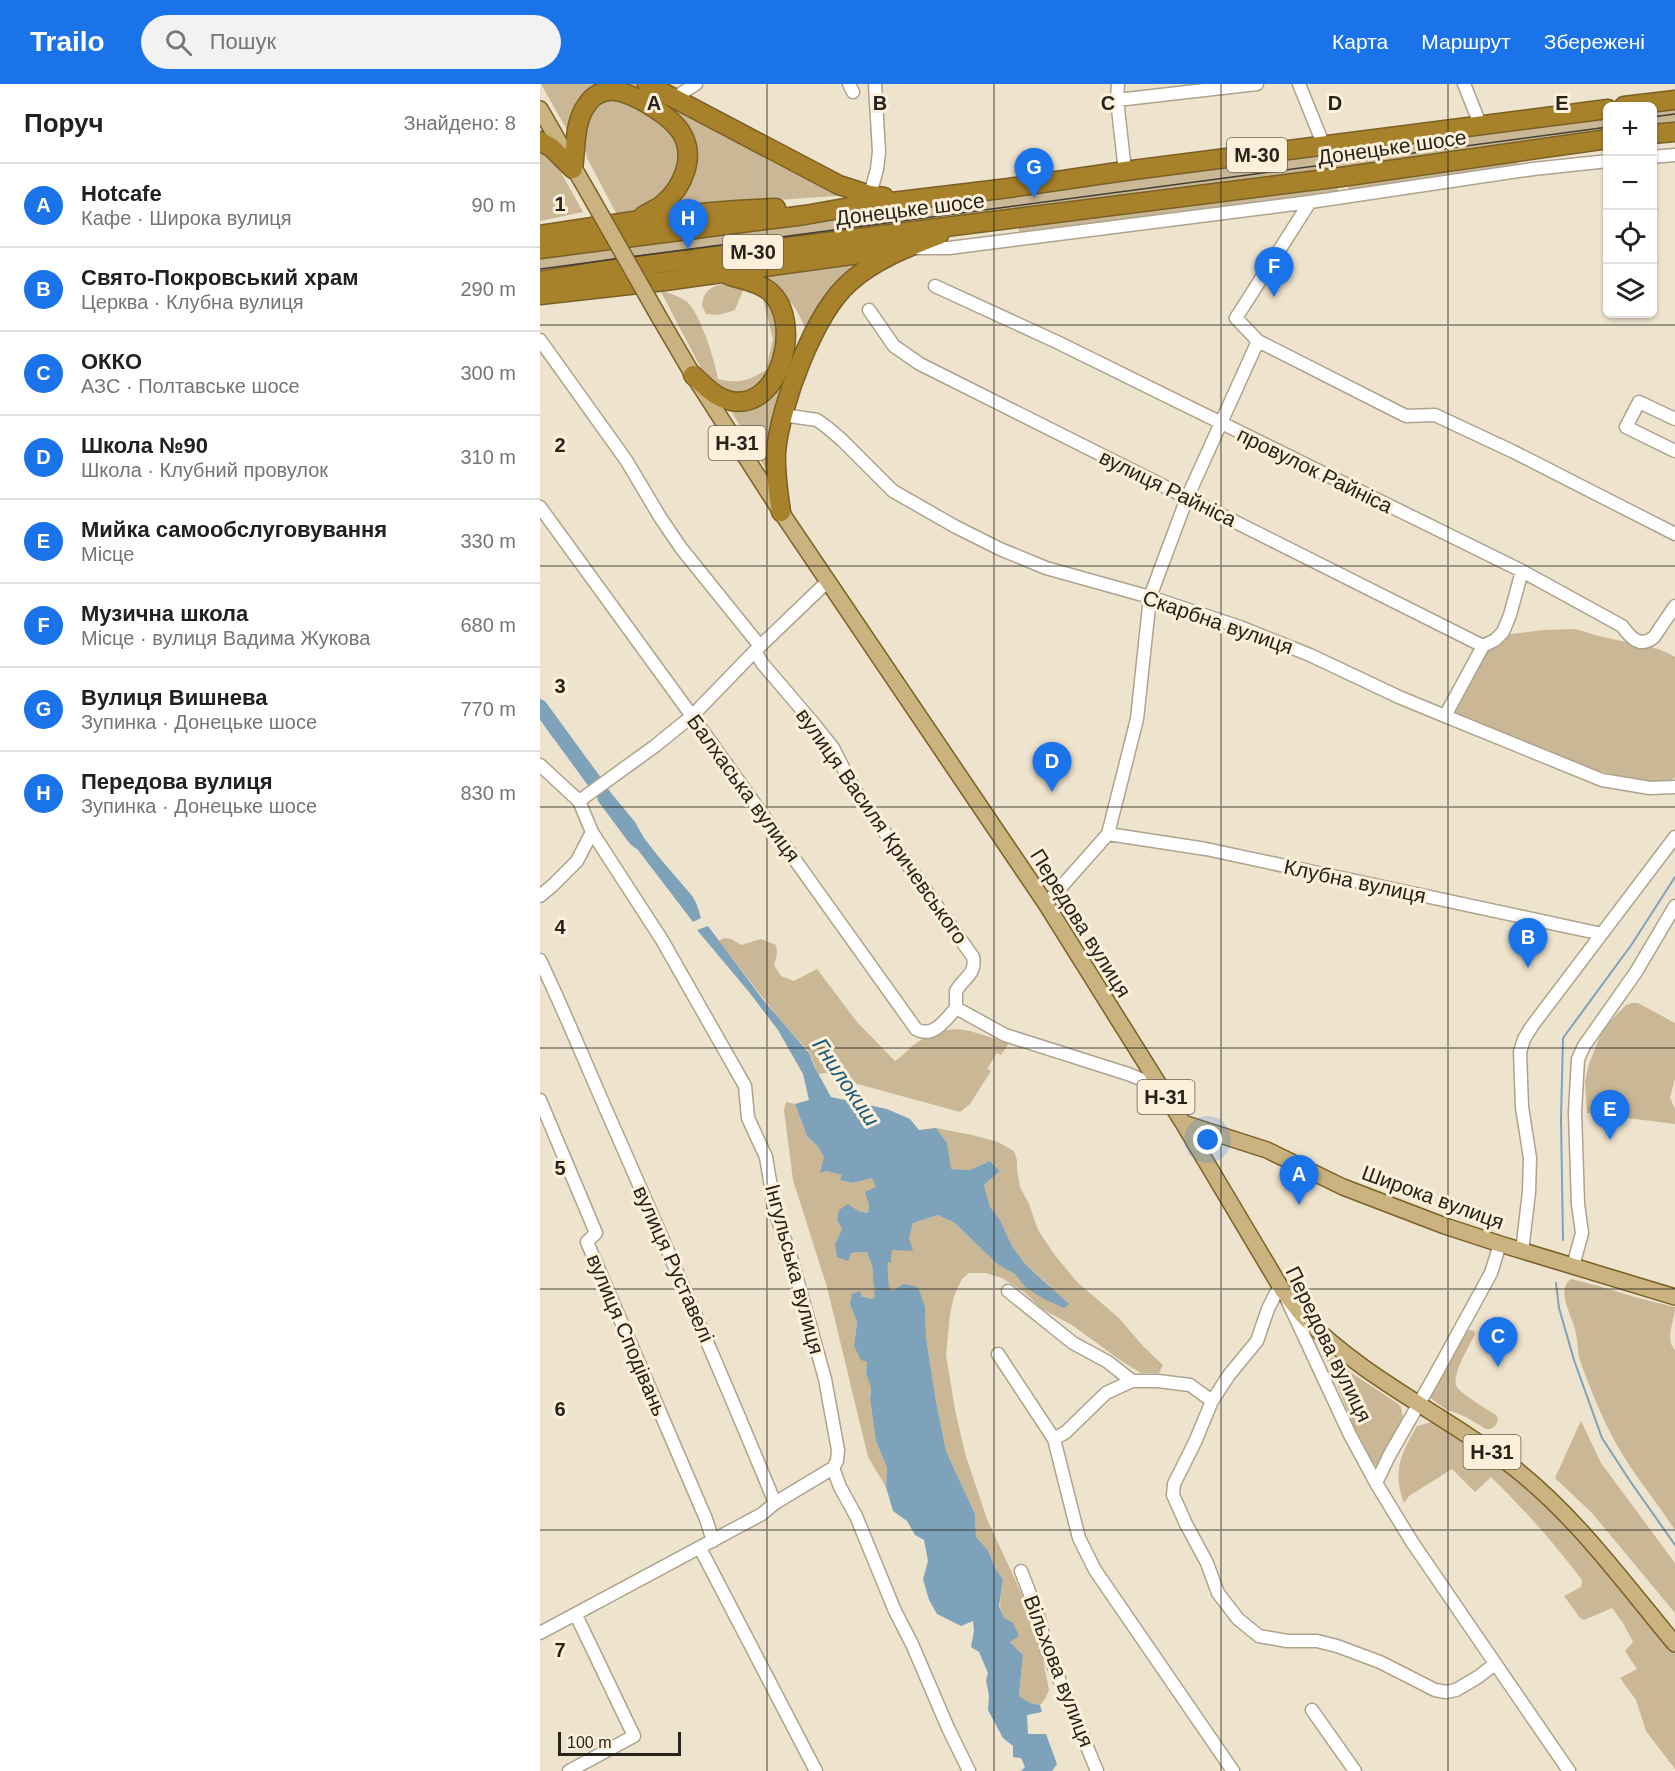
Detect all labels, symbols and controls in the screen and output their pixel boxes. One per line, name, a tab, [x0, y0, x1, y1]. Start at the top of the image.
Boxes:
search box	[141, 15, 561, 69]
text: Trailo	[30, 26, 105, 57]
icon: search	[162, 26, 195, 59]
text: Пошук	[210, 29, 276, 54]
text: Карта	[1332, 30, 1388, 53]
text: Маршрут	[1421, 30, 1511, 53]
text: Збережені	[1544, 30, 1645, 53]
text: A	[647, 92, 661, 114]
text: B	[873, 92, 887, 114]
text: C	[1101, 92, 1115, 114]
text: D	[1328, 92, 1342, 114]
text: E	[1555, 92, 1569, 114]
map controls	[1603, 102, 1657, 318]
button: +	[1603, 102, 1657, 156]
text: Поруч	[24, 108, 104, 138]
text: Знайдено: 8	[403, 112, 516, 134]
street label: Донецьке шосе	[1316, 125, 1468, 169]
road number: М-30	[1227, 138, 1287, 172]
pin: G	[1014, 148, 1054, 198]
button: −	[1603, 156, 1657, 210]
text: Hotcafe	[81, 181, 162, 206]
street label: Донецьке шосе	[834, 188, 986, 230]
text: 1	[554, 193, 566, 215]
text: A	[36, 194, 51, 216]
text: 90 m	[472, 194, 516, 216]
pin: H	[668, 200, 708, 249]
text: Кафе · Широка вулиця	[81, 207, 292, 229]
button: locate	[1603, 210, 1657, 264]
road number: М-30	[723, 235, 783, 269]
pin: F	[1254, 248, 1294, 297]
button: layers	[1603, 264, 1657, 318]
text: Свято-Покровський храм	[81, 265, 358, 290]
text: B	[36, 278, 51, 300]
text: 290 m	[460, 278, 516, 300]
text: Церква · Клубна вулиця	[81, 291, 304, 313]
text: ОККО	[81, 349, 142, 374]
text: C	[36, 362, 51, 384]
text: 300 m	[460, 362, 516, 384]
text: АЗС · Полтавське шосе	[81, 375, 300, 397]
street label: провулок Райніса	[1234, 422, 1397, 518]
road number: Н-31	[708, 426, 766, 460]
text: Школа №90	[81, 433, 208, 458]
text: 2	[554, 434, 566, 456]
street label: вулиця Райніса	[1096, 445, 1240, 531]
text: D	[36, 446, 51, 468]
text: 310 m	[460, 446, 516, 468]
text: Школа · Клубний провулок	[81, 459, 328, 481]
text: Мийка самообслуговування	[81, 517, 387, 542]
text: E	[37, 530, 50, 552]
text: 330 m	[460, 530, 516, 552]
text: Місце	[81, 543, 134, 565]
street label: Скарбна вулиця	[1140, 585, 1296, 659]
text: Музична школа	[81, 601, 248, 626]
text: F	[37, 614, 50, 636]
text: 680 m	[460, 614, 516, 636]
text: Місце · вулиця Вадима Жукова	[81, 627, 370, 649]
text: 3	[554, 675, 566, 697]
text: Вулиця Вишнева	[81, 685, 268, 710]
text: G	[36, 698, 51, 720]
text: 770 m	[460, 698, 516, 720]
street label: вулиця Василя Кричевського	[792, 704, 972, 948]
street label: Балхаська вулиця	[683, 710, 805, 866]
text: Зупинка · Донецьке шосе	[81, 711, 317, 733]
pin: D	[1032, 742, 1072, 792]
text: Передова вулиця	[81, 769, 273, 794]
text: H	[36, 782, 51, 804]
text: 830 m	[460, 782, 516, 804]
text: Зупинка · Донецьке шосе	[81, 795, 317, 817]
street label: Передова вулиця	[1026, 845, 1136, 1001]
street label: Клубна вулиця	[1282, 855, 1428, 907]
text: 4	[554, 916, 566, 938]
pin: B	[1508, 918, 1548, 968]
water label: Гнилокиш	[807, 1033, 885, 1131]
road number: Н-31	[1138, 1080, 1194, 1114]
pin: E	[1590, 1090, 1630, 1140]
your location	[1193, 1125, 1222, 1154]
pin: A	[1280, 1156, 1318, 1205]
text: 5	[554, 1157, 566, 1179]
street label: Широка вулиця	[1359, 1161, 1507, 1233]
street label: Інгульська вулиця	[761, 1181, 829, 1357]
street label: вулиця Руставелі	[629, 1182, 719, 1346]
street label: вулиця Сподівань	[582, 1251, 672, 1420]
street label: Передова вулиця	[1281, 1262, 1377, 1426]
pin: C	[1478, 1318, 1518, 1367]
text: 6	[554, 1398, 566, 1420]
road number: Н-31	[1464, 1435, 1520, 1469]
street label: Вільхова вулиця	[1020, 1592, 1098, 1750]
text: 7	[554, 1639, 566, 1661]
scale bar	[558, 1729, 681, 1756]
text: 100 m	[567, 1734, 611, 1751]

